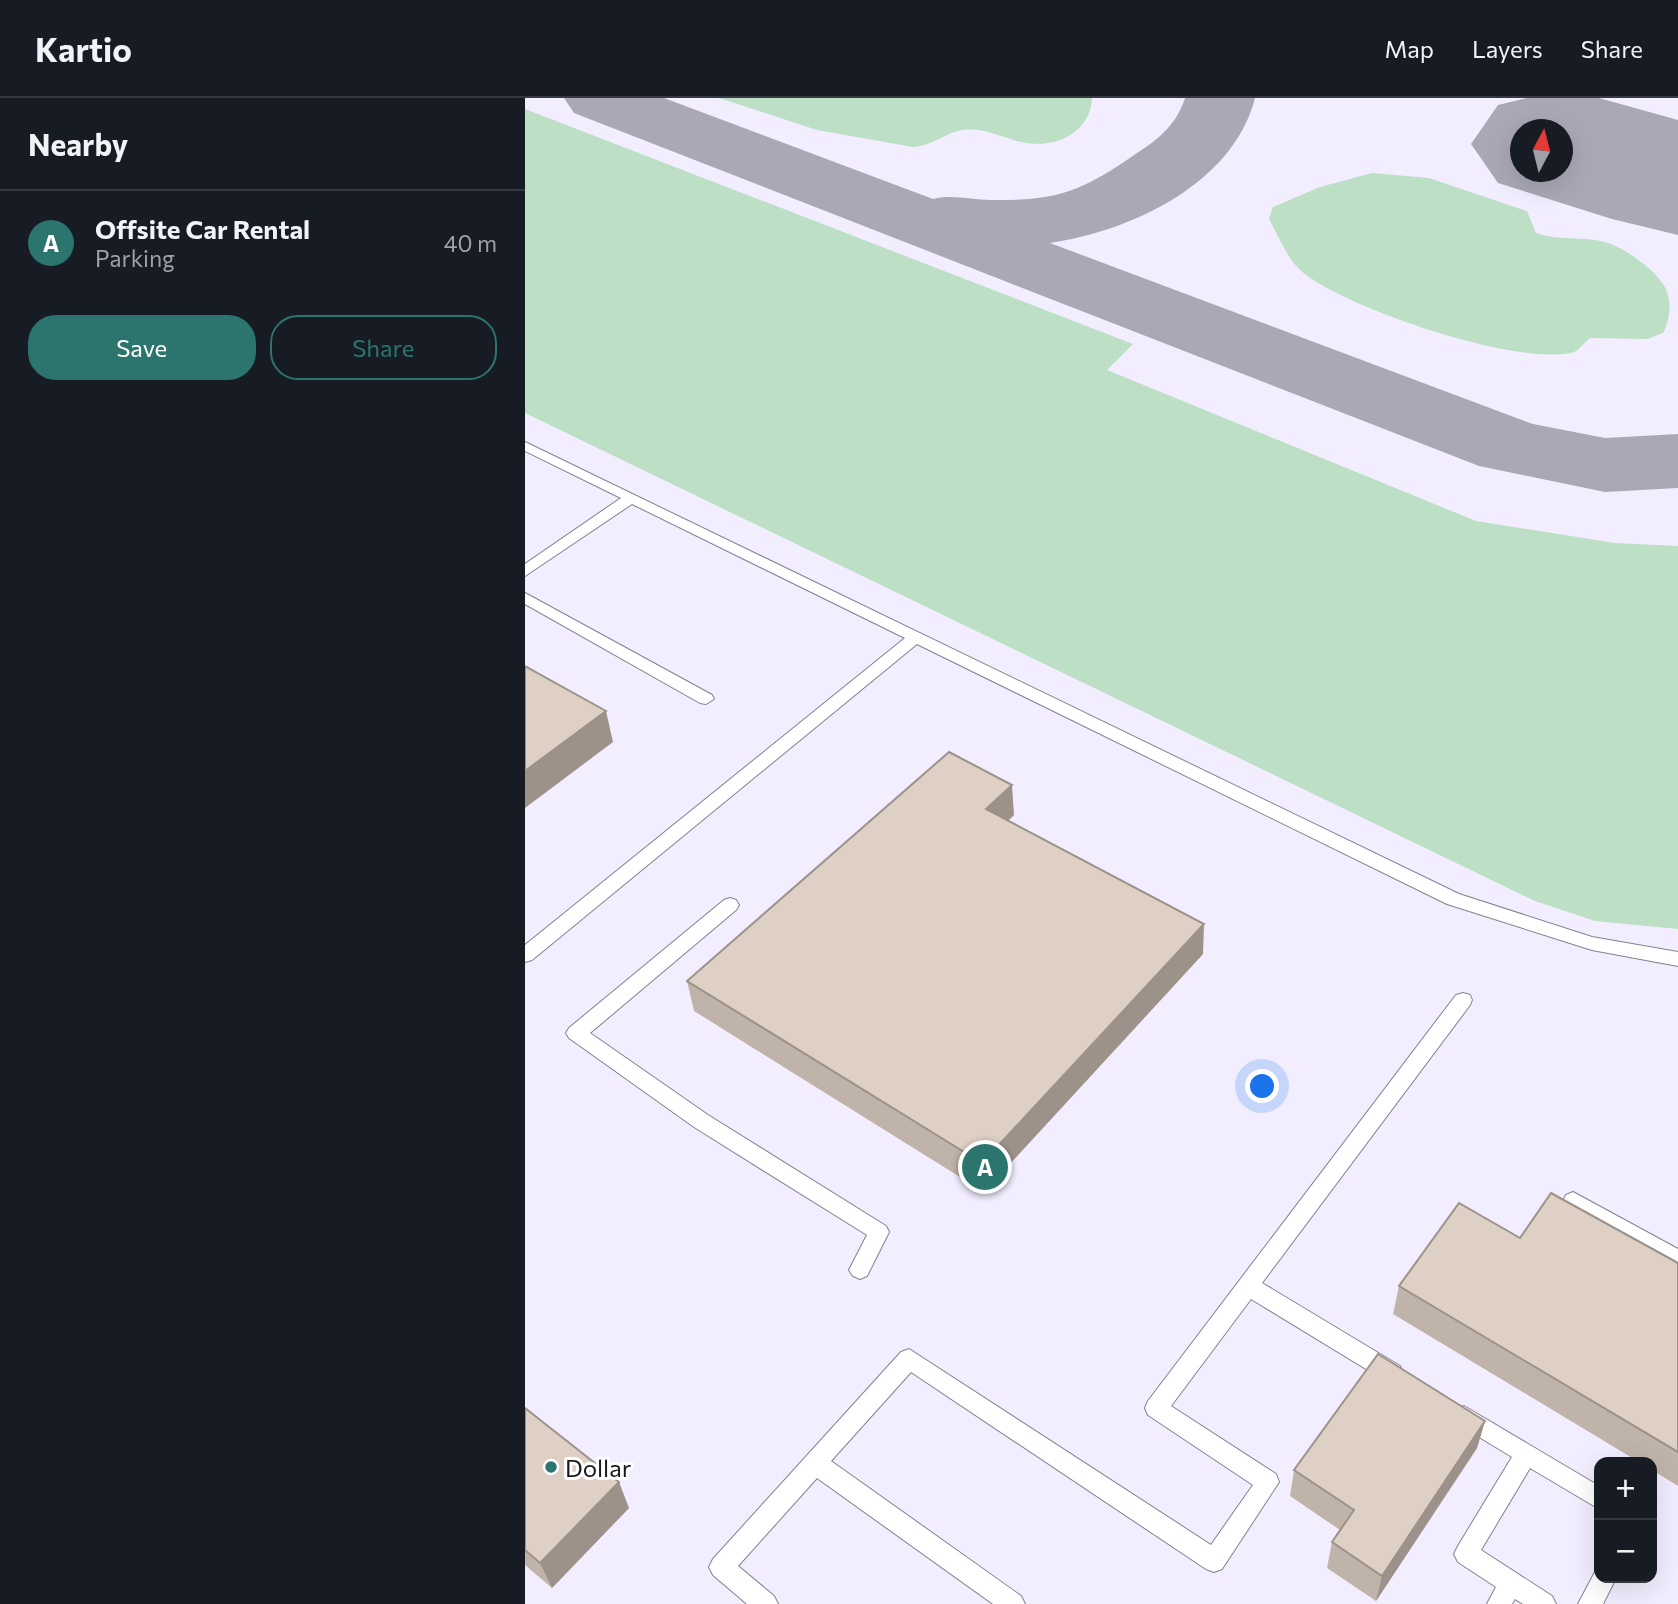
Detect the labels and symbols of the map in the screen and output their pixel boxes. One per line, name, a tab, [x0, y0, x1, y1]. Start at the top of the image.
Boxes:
north arrow	[1510, 119, 1573, 182]
your location	[1245, 1069, 1279, 1103]
pin: A	[962, 1141, 1008, 1193]
place label: Dollar	[565, 1453, 632, 1482]
marker: Dollar	[543, 1459, 559, 1475]

